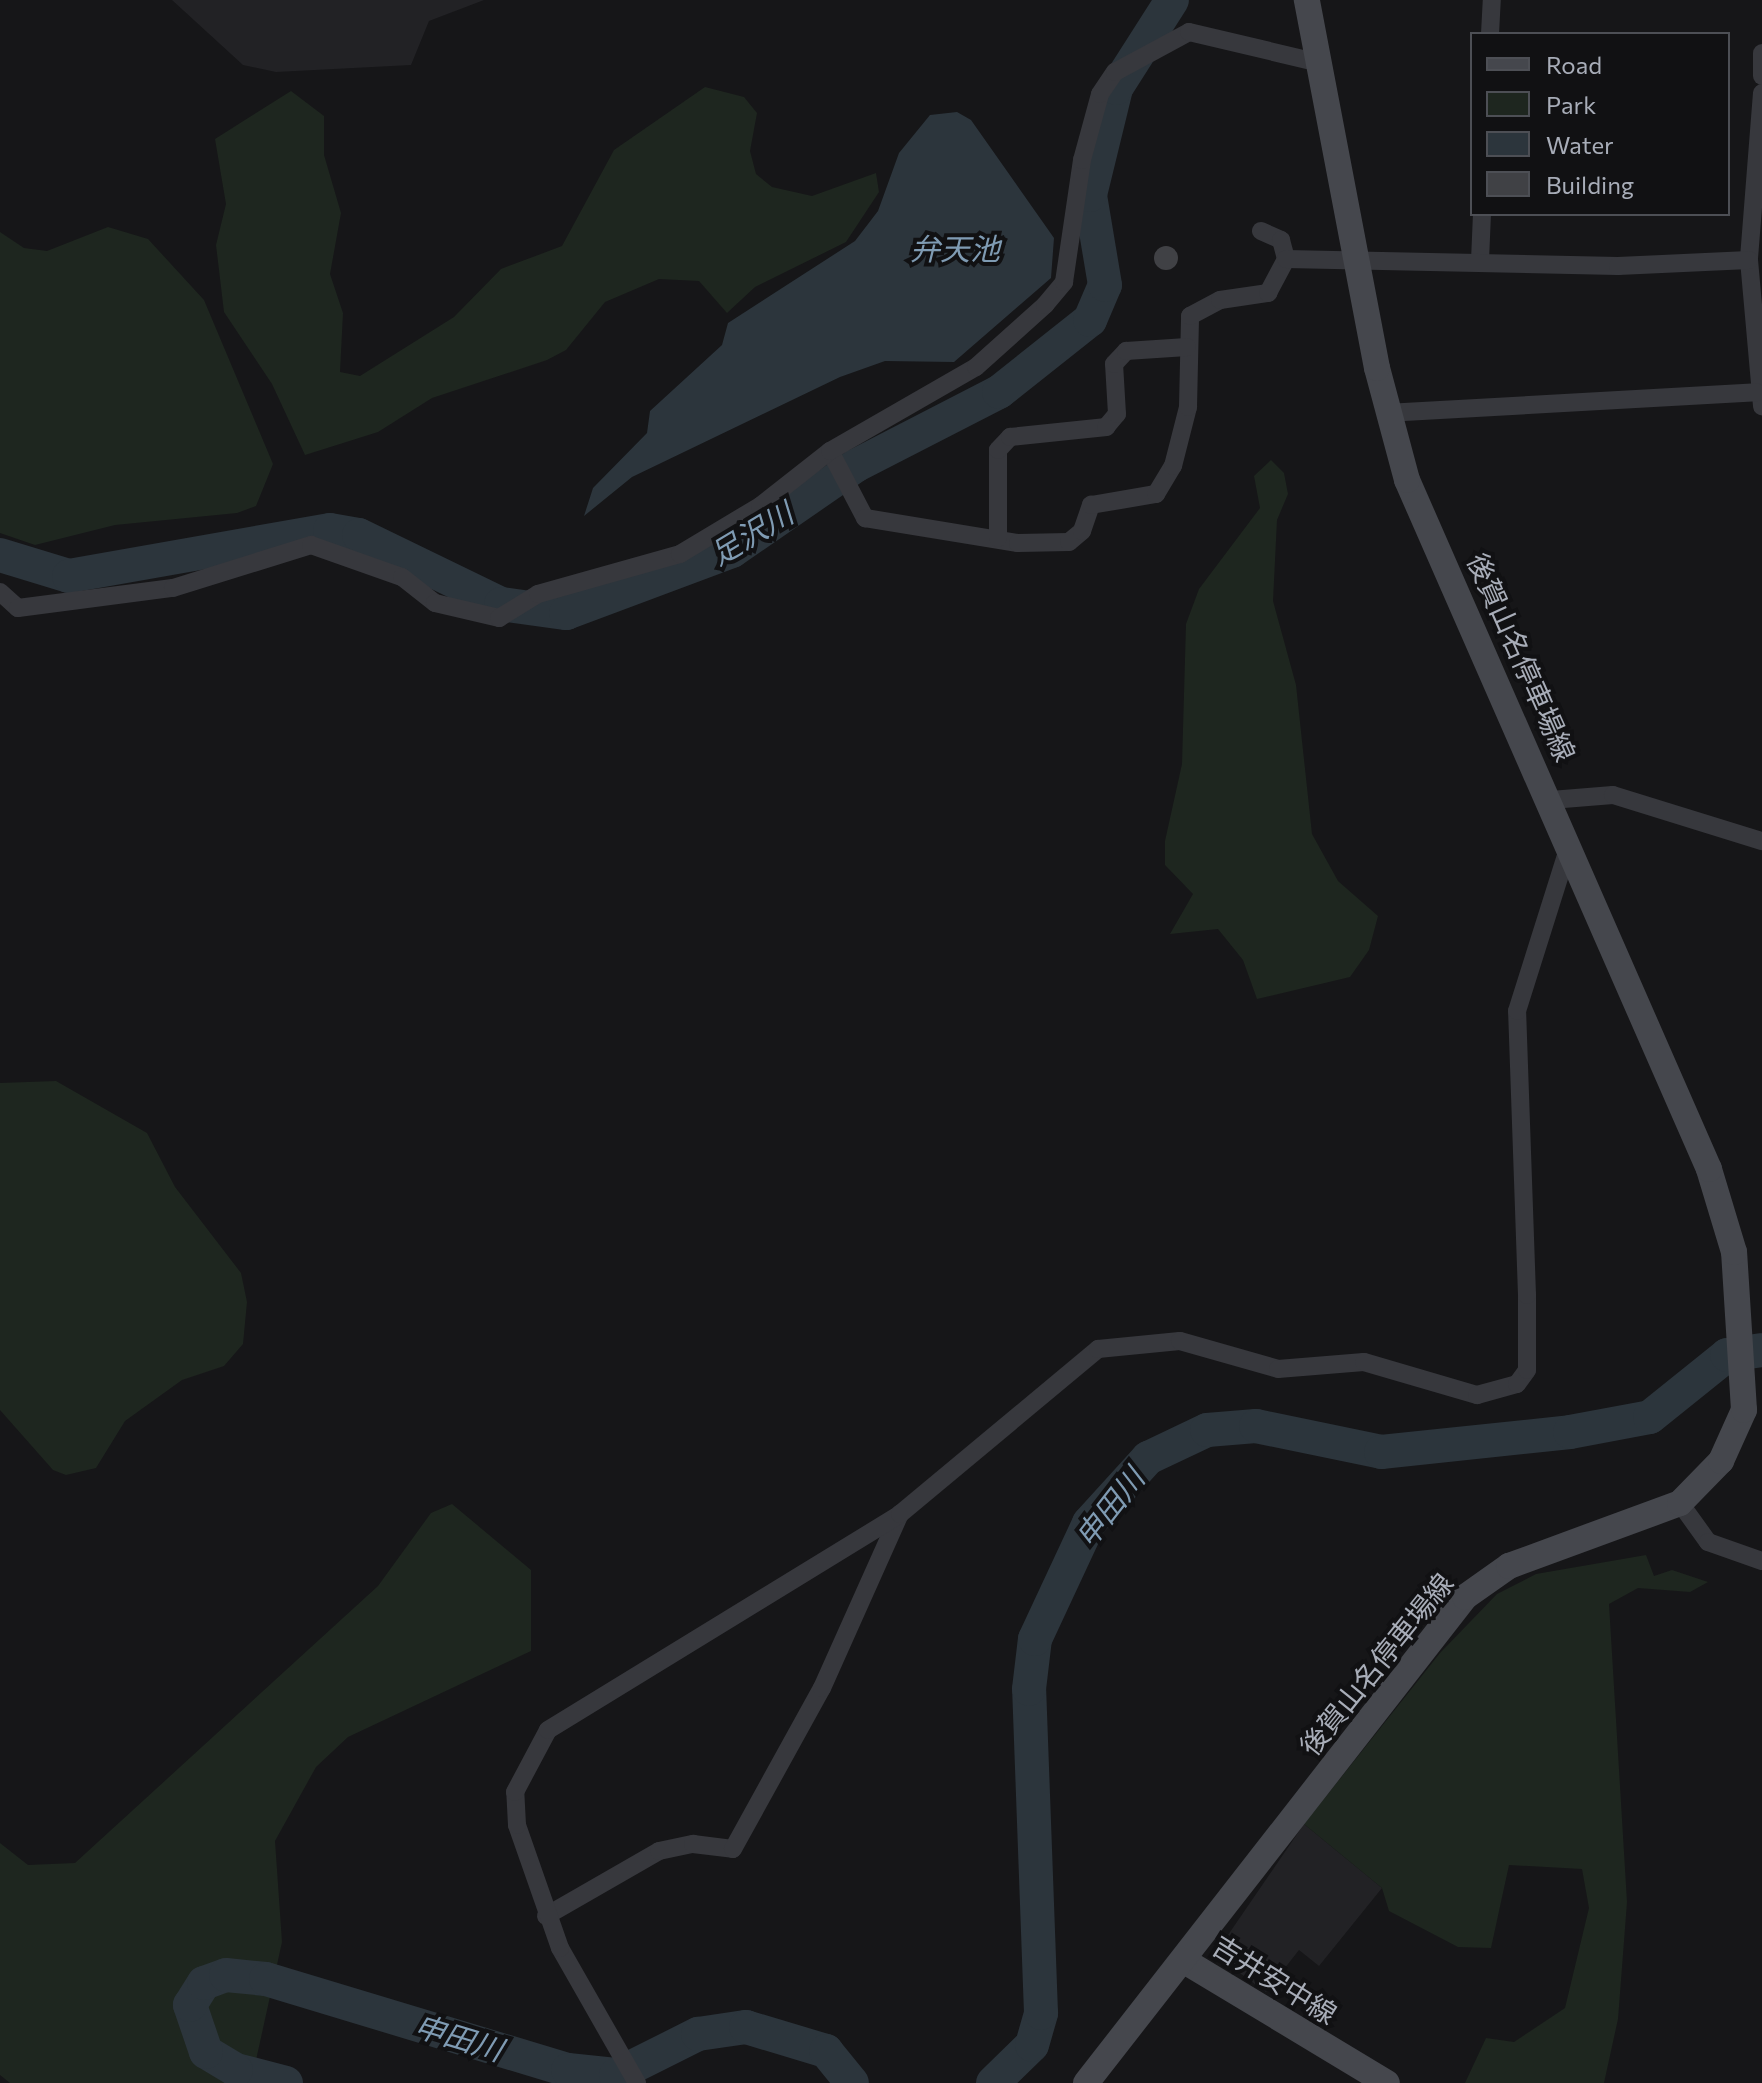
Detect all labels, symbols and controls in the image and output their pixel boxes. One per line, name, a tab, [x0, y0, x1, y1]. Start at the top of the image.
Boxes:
legend	[1470, 32, 1730, 216]
text: Road	[1546, 50, 1602, 79]
text: Park	[1546, 90, 1596, 119]
text: Water	[1546, 130, 1614, 159]
text: Building	[1546, 170, 1634, 199]
water label: 弁天池	[910, 230, 1000, 266]
water label: 足沢川	[703, 494, 799, 572]
street label: 後賀山名停車場線	[1461, 548, 1583, 766]
water label: 申田川	[1067, 1460, 1151, 1554]
street label: 後賀山名停車場線	[1292, 1566, 1460, 1762]
street label: 吉井安中線	[1207, 1928, 1343, 2030]
water label: 申田川	[411, 2007, 507, 2067]

